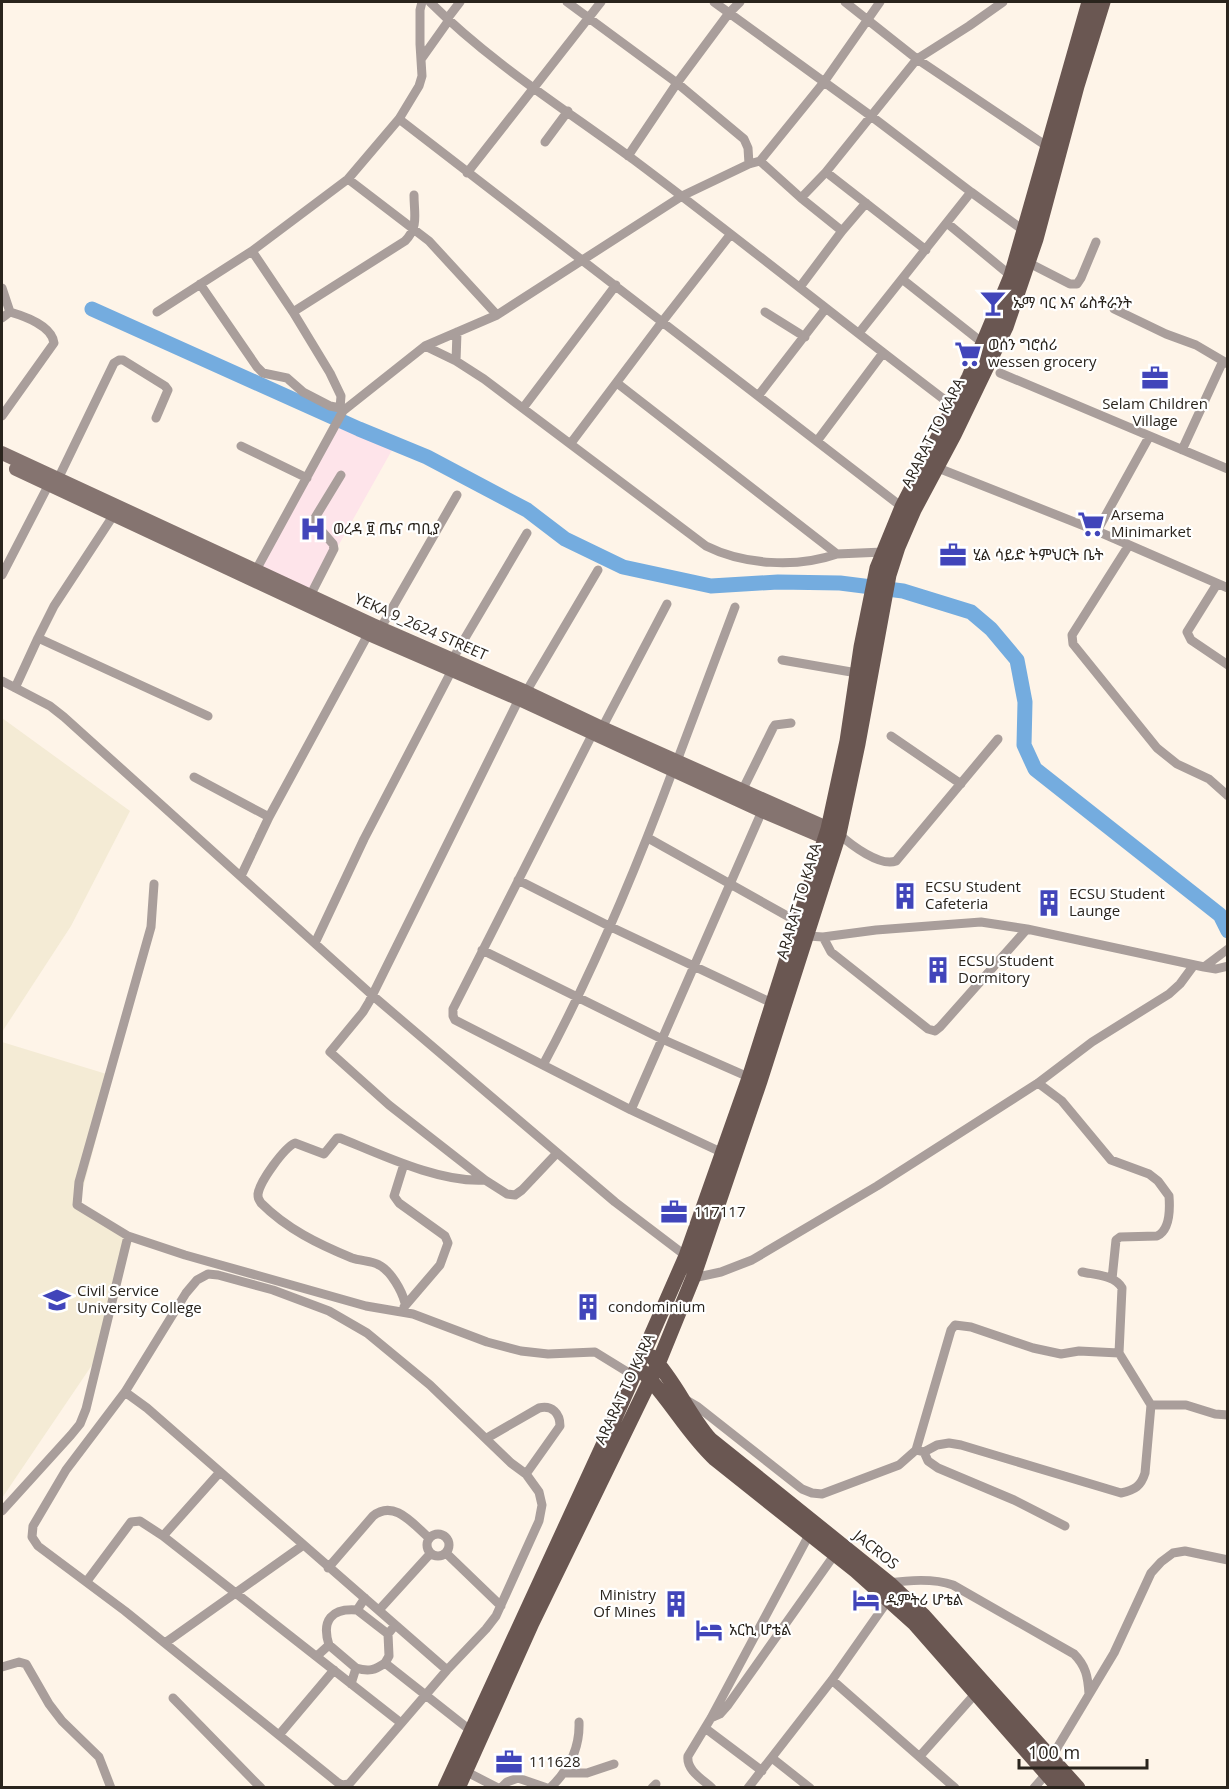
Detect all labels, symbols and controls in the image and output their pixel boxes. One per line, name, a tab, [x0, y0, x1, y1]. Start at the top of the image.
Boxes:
bar icon: ኤማ ባር እና ሬስቶራንት	[978, 288, 1008, 318]
place label: ኤማ ባር እና ሬስቶራንት	[1013, 292, 1132, 312]
place label: ወሰን ግሮሰሪ wessen grocery	[988, 334, 1097, 371]
supermarket icon: ወሰን ግሮሰሪ wessen grocery	[953, 339, 983, 369]
office icon: Selam Children Village	[1140, 363, 1170, 393]
street label: ARARAT TO KARA	[896, 374, 969, 491]
place label: Selam Children Village	[1102, 393, 1208, 430]
place label: Arsema Minimarket	[1111, 504, 1191, 541]
supermarket icon: Arsema Minimarket	[1076, 509, 1106, 539]
hospital icon: ወረዳ ፱ ጤና ጣቢያ	[298, 514, 328, 544]
place label: ወረዳ ፱ ጤና ጣቢያ	[333, 518, 440, 538]
office icon: ሂል ሳይድ ትምህርት ቤት	[938, 540, 968, 570]
place label: ሂል ሳይድ ትምህርት ቤት	[973, 544, 1104, 564]
street label: YEKA 9_2624 STREET	[352, 588, 492, 665]
street label: ARARAT TO KARA	[771, 840, 825, 961]
place label: ECSU Student Cafeteria	[925, 876, 1021, 913]
building icon: ECSU Student Cafeteria	[890, 881, 920, 911]
place label: ECSU Student Launge	[1069, 883, 1165, 920]
building icon: ECSU Student Launge	[1034, 888, 1064, 918]
place label: ECSU Student Dormitory	[958, 950, 1054, 987]
building icon: ECSU Student Dormitory	[923, 955, 953, 985]
office icon: 117117	[659, 1197, 689, 1227]
place label: 117117	[694, 1201, 745, 1221]
place label: Civil Service University College	[77, 1280, 202, 1317]
school or university icon: Civil Service University College	[42, 1285, 72, 1315]
building icon: condominium	[573, 1292, 603, 1322]
place label: condominium	[608, 1296, 705, 1316]
street label: ARARAT TO KARA	[590, 1329, 659, 1447]
street label: JACROS	[849, 1524, 903, 1573]
place label: Ministry Of Mines	[593, 1584, 656, 1621]
hotel icon: ዲምትሪ ሆቴል	[851, 1585, 881, 1615]
building icon: Ministry Of Mines	[661, 1589, 691, 1619]
place label: ዲምትሪ ሆቴል	[886, 1589, 963, 1609]
hotel icon: አርኪ ሆቴል	[694, 1615, 724, 1645]
place label: አርኪ ሆቴል	[729, 1619, 791, 1639]
scale bar	[1019, 1732, 1146, 1770]
text: 100 m	[1028, 1740, 1080, 1764]
office icon: 111628	[494, 1747, 524, 1777]
place label: 111628	[529, 1751, 580, 1771]

